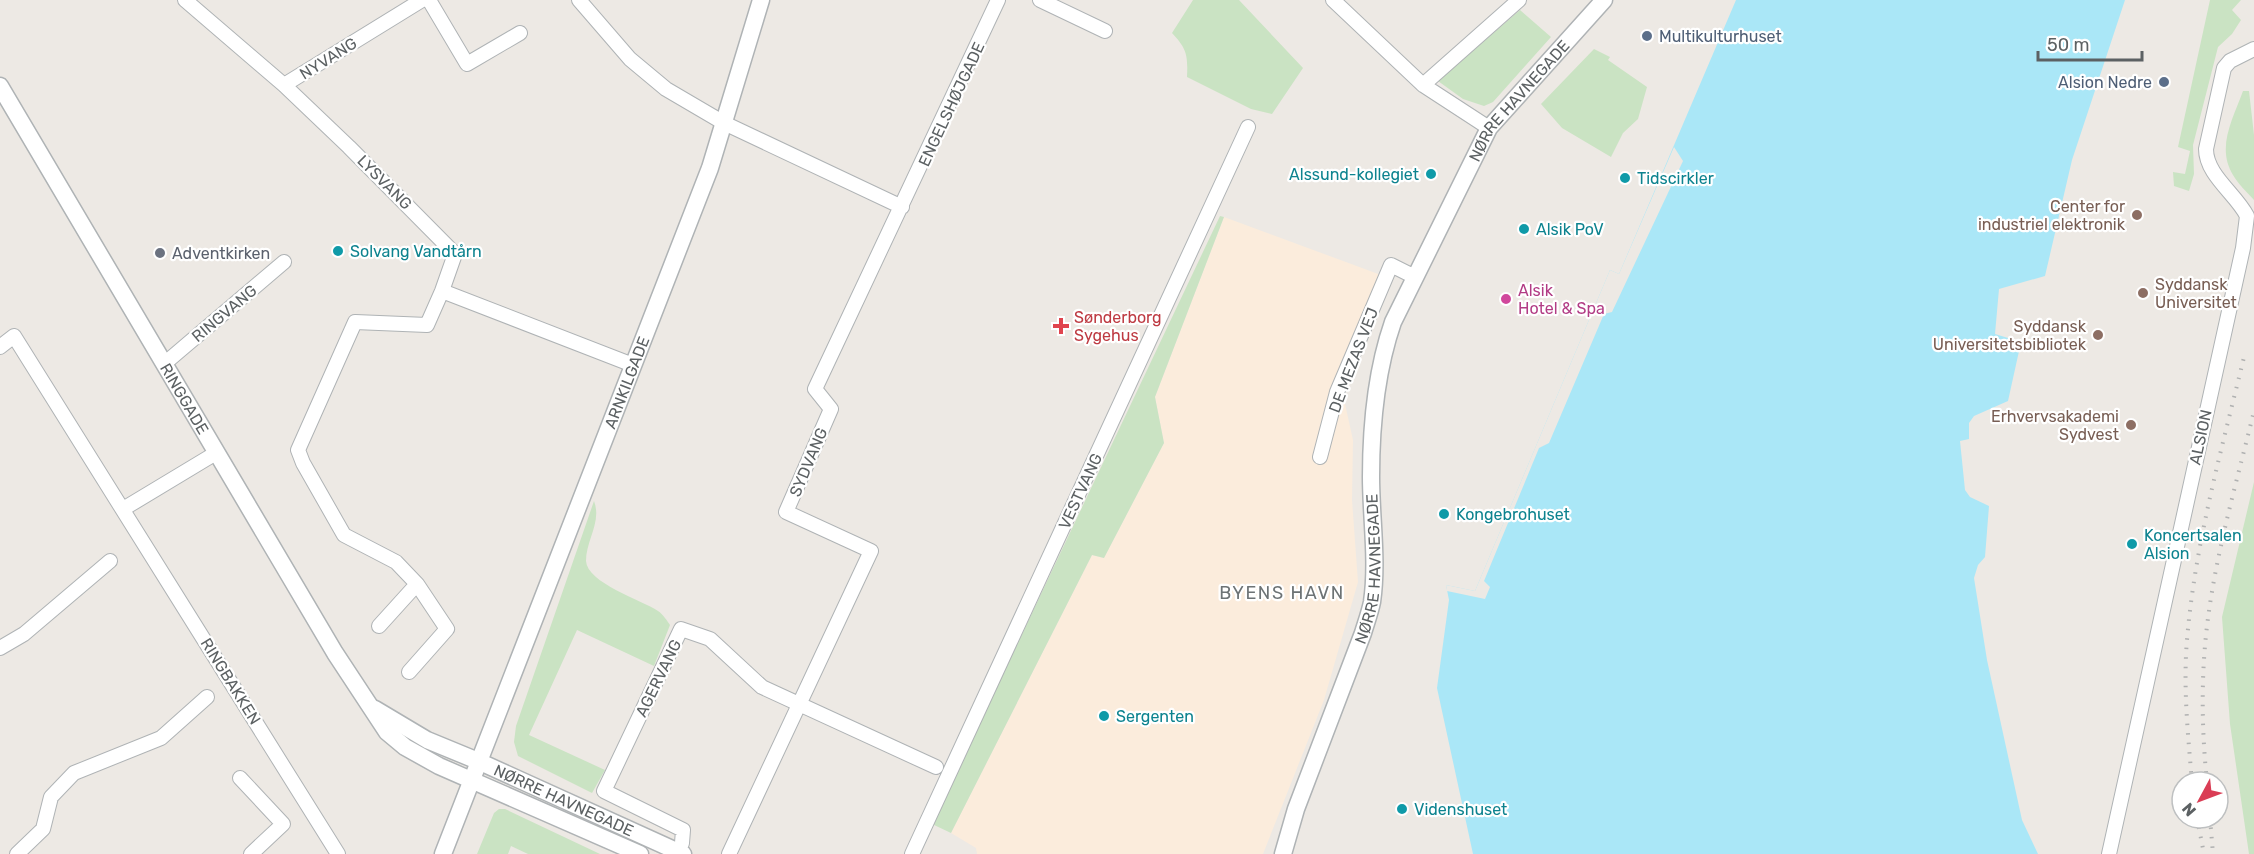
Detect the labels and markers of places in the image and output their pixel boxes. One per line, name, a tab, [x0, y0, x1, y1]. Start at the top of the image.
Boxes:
place label: Multikulturhuset	[1659, 27, 1782, 46]
marker: Multikulturhuset	[1640, 29, 1654, 43]
place label: Alsion Nedre	[2058, 73, 2152, 92]
marker: Alsion Nedre	[2157, 75, 2171, 89]
place label: Alssund-kollegiet	[1289, 165, 1419, 184]
marker: Alssund-kollegiet	[1424, 167, 1438, 181]
place label: Tidscirkler	[1637, 169, 1714, 188]
marker: Tidscirkler	[1618, 171, 1632, 185]
place label: Center for industriel elektronik	[1978, 197, 2126, 234]
marker: Center for industriel elektronik	[2130, 208, 2144, 222]
place label: Alsik PoV	[1536, 220, 1604, 239]
marker: Alsik PoV	[1517, 222, 1531, 236]
place label: Solvang Vandtårn	[350, 242, 482, 261]
place label: Adventkirken	[172, 244, 270, 263]
marker: Solvang Vandtårn	[331, 244, 345, 258]
marker: Adventkirken	[153, 246, 167, 260]
place label: Syddansk Universitet	[2155, 275, 2237, 312]
place label: Alsik Hotel & Spa	[1518, 281, 1605, 318]
marker: Syddansk Universitet	[2136, 286, 2150, 300]
marker: Alsik Hotel & Spa	[1499, 292, 1513, 306]
place label: Sønderborg Sygehus	[1074, 308, 1162, 345]
marker: Sønderborg Sygehus	[1052, 317, 1070, 335]
place label: Syddansk Universitetsbibliotek	[1933, 317, 2087, 354]
marker: Syddansk Universitetsbibliotek	[2091, 328, 2105, 342]
place label: Erhvervsakademi Sydvest	[1991, 407, 2119, 444]
marker: Erhvervsakademi Sydvest	[2124, 418, 2138, 432]
place label: Kongebrohuset	[1456, 505, 1570, 524]
marker: Kongebrohuset	[1437, 507, 1451, 521]
place label: Koncertsalen Alsion	[2144, 526, 2242, 563]
marker: Koncertsalen Alsion	[2125, 537, 2139, 551]
place label: Sergenten	[1116, 707, 1194, 726]
marker: Sergenten	[1097, 709, 1111, 723]
place label: Videnshuset	[1414, 800, 1507, 819]
marker: Videnshuset	[1395, 802, 1409, 816]

